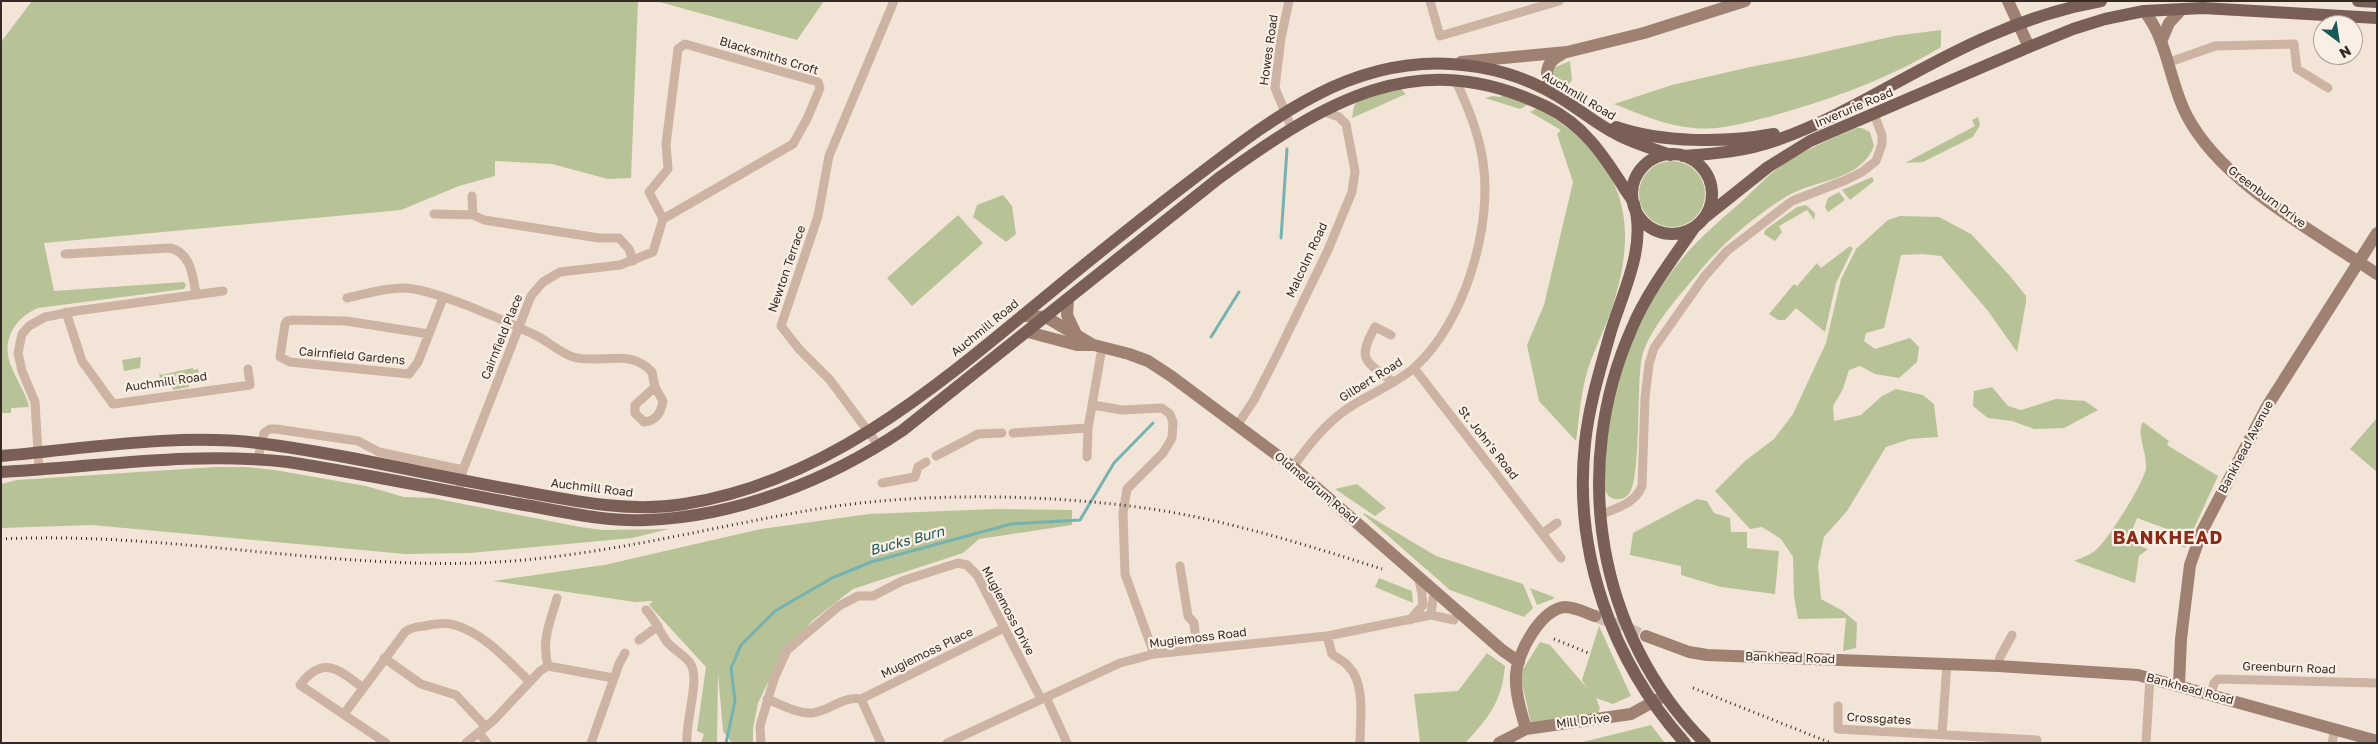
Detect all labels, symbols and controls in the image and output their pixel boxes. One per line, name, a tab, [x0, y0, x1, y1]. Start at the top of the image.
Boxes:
street label: Howes Road	[1257, 14, 1281, 86]
north arrow	[2313, 15, 2363, 65]
street label: Blacksmiths Croft	[718, 34, 820, 78]
text: N	[2337, 42, 2354, 62]
street label: Auchmill Road	[1540, 68, 1618, 124]
street label: Inverurie Road	[1813, 85, 1895, 131]
street label: Greenburn Drive	[2225, 163, 2309, 231]
street label: Malcolm Road	[1283, 220, 1331, 300]
street label: Newton Terrace	[765, 224, 809, 314]
street label: Cairnfield Place	[478, 292, 526, 382]
street label: Auchmill Road	[948, 296, 1022, 360]
street label: Cairnfield Gardens	[298, 344, 406, 368]
street label: Gilbert Road	[1337, 355, 1405, 405]
street label: Auchmill Road	[124, 369, 208, 395]
street label: Bankhead Avenue	[2216, 398, 2276, 496]
street label: St. John's Road	[1455, 403, 1521, 483]
street label: Oldmeldrum Road	[1272, 449, 1360, 527]
street label: Auchmill Road	[550, 476, 634, 500]
water label: Bucks Burn	[868, 523, 946, 559]
district label: BANKHEAD	[2112, 527, 2224, 549]
street label: Mugiemoss Drive	[979, 564, 1037, 658]
street label: Mugiemoss Place	[879, 624, 975, 682]
street label: Mugiemoss Road	[1148, 625, 1248, 651]
street label: Bankhead Road	[1745, 649, 1835, 667]
street label: Greenburn Road	[2242, 659, 2336, 677]
street label: Bankhead Road	[2145, 670, 2235, 708]
street label: Crossgates	[1846, 710, 1912, 728]
street label: Mill Drive	[1555, 711, 1611, 731]

